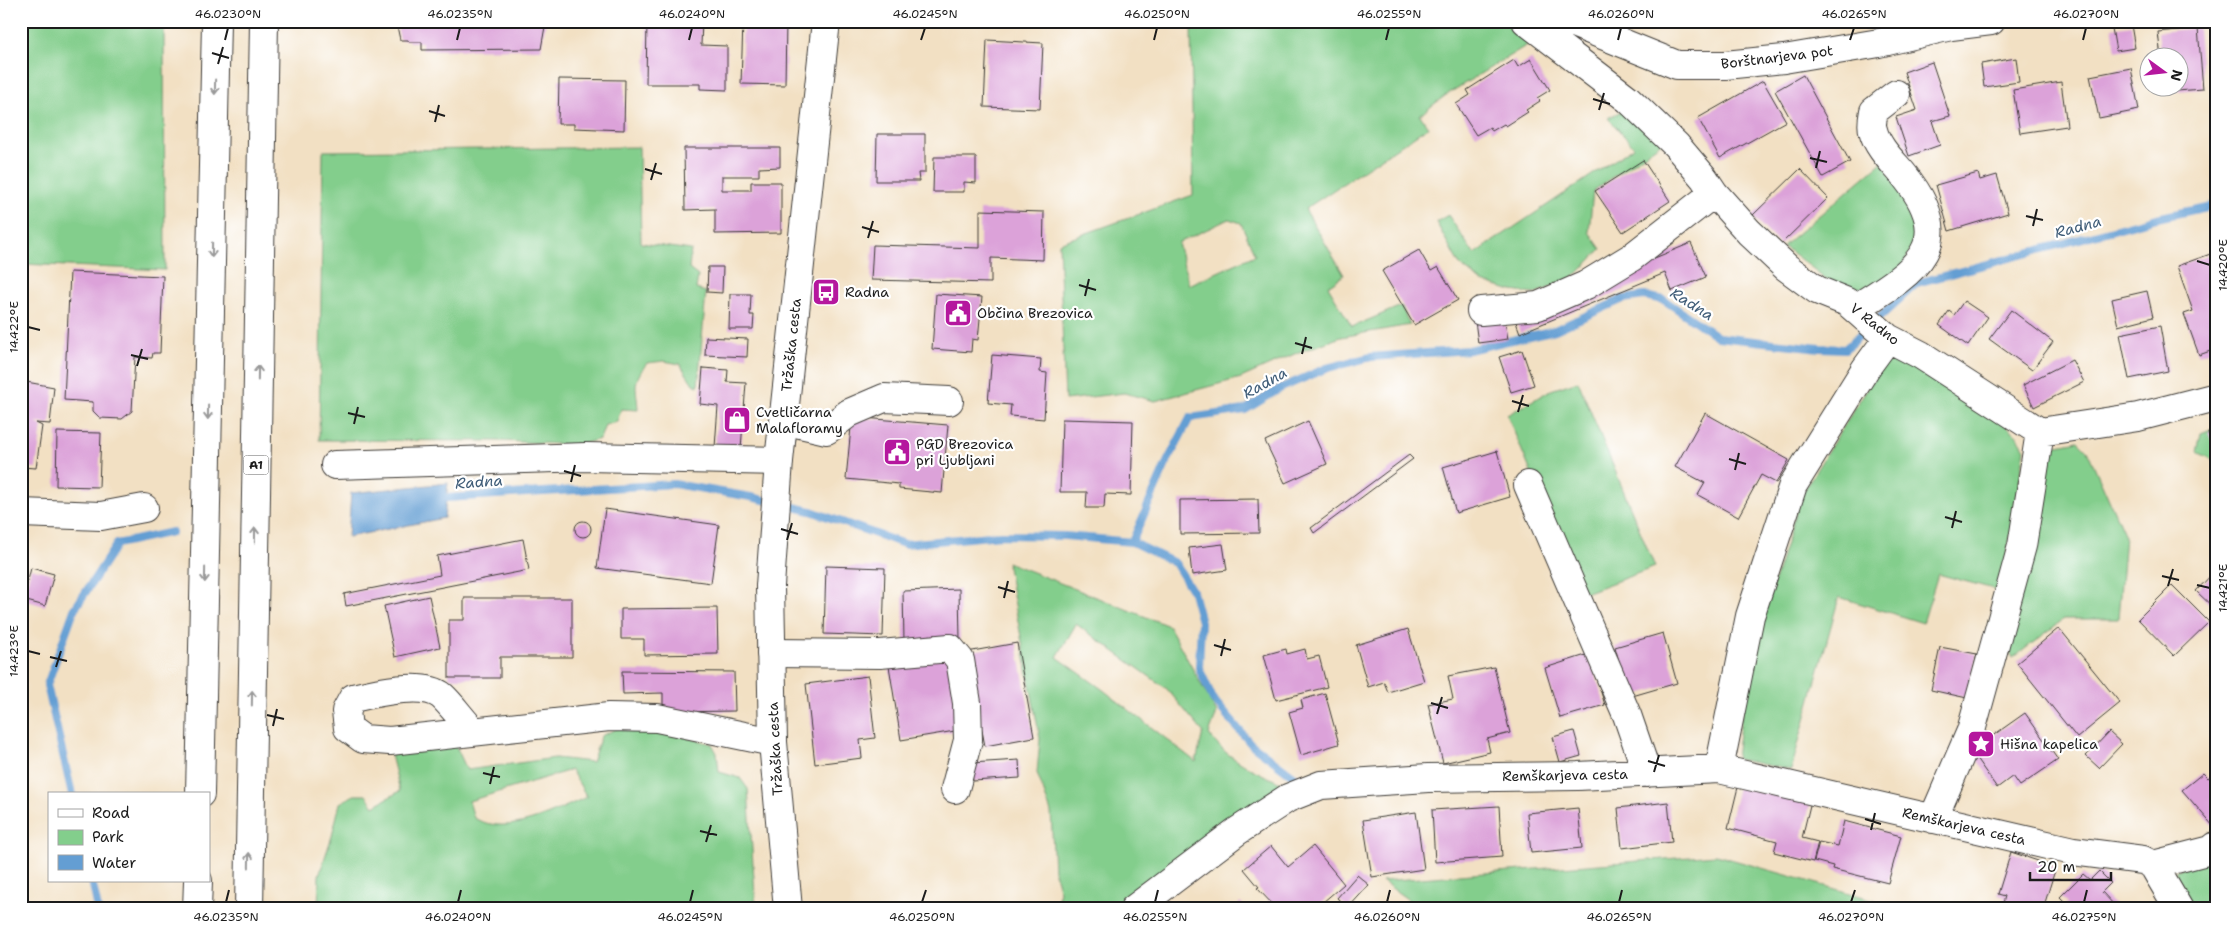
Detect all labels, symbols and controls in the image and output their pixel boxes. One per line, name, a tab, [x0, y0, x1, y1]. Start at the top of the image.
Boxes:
text: 46.0230°N	[195, 6, 261, 22]
text: 46.0235°N	[427, 6, 493, 22]
text: 46.0240°N	[659, 6, 725, 22]
text: 46.0245°N	[892, 6, 958, 22]
text: 46.0250°N	[1124, 6, 1190, 22]
text: 46.0255°N	[1357, 6, 1421, 22]
text: 46.0260°N	[1588, 6, 1654, 22]
text: 46.0265°N	[1821, 6, 1887, 22]
text: 46.0270°N	[2053, 6, 2119, 22]
street label: Borštnarjeva pot	[1720, 41, 1834, 73]
north arrow	[2140, 48, 2190, 98]
text: N	[2166, 68, 2187, 83]
one-way arrow	[211, 79, 220, 95]
water label: Radna	[2052, 211, 2104, 243]
text: 14.420°E	[2215, 239, 2231, 291]
one-way arrow	[207, 242, 217, 258]
bus stop icon: Radna	[811, 277, 841, 307]
place label: Radna	[845, 283, 889, 301]
water label: Radna	[1667, 283, 1717, 325]
street label: Tržaška cesta	[777, 297, 805, 393]
public building icon: Občina Brezovica	[943, 298, 973, 328]
street label: V Radno	[1847, 299, 1903, 349]
text: 14.422°E	[6, 301, 22, 353]
place label: Občina Brezovica	[977, 304, 1093, 322]
water label: Radna	[1239, 363, 1291, 403]
one-way arrow	[253, 365, 263, 381]
place label: Cvetličarna Malafloramy	[756, 403, 843, 437]
one-way arrow	[203, 404, 213, 420]
shop icon: Cvetličarna Malafloramy	[722, 405, 752, 435]
place label: PGD Brezovica pri Ljubljani	[916, 435, 1013, 469]
public building icon: PGD Brezovica pri Ljubljani	[882, 437, 912, 467]
road number: A1	[244, 456, 268, 474]
water label: Radna	[455, 470, 503, 494]
one-way arrow	[250, 527, 260, 544]
text: 14.421°E	[2215, 564, 2231, 612]
one-way arrow	[200, 567, 209, 583]
text: 14.423°E	[6, 625, 22, 677]
one-way arrow	[247, 690, 257, 706]
street label: Tržaška cesta	[764, 701, 786, 796]
place icon: Hišna kapelica	[1966, 729, 1996, 759]
place label: Hišna kapelica	[2000, 735, 2098, 753]
street label: Remškarjeva cesta	[1502, 765, 1628, 785]
legend	[48, 792, 210, 882]
text: Road	[92, 803, 130, 823]
street label: Remškarjeva cesta	[1901, 803, 2028, 849]
text: Park	[92, 827, 124, 847]
scale bar	[2030, 850, 2111, 882]
one-way arrow	[245, 852, 254, 868]
text: Water	[92, 853, 136, 873]
text: 20 m	[2037, 857, 2076, 877]
text: 46.0235°N	[193, 909, 259, 925]
text: 46.0240°N	[425, 909, 491, 925]
text: 46.0245°N	[657, 909, 723, 925]
text: 46.0250°N	[889, 909, 955, 925]
text: 46.0255°N	[1123, 909, 1187, 925]
text: 46.0260°N	[1354, 909, 1420, 925]
text: 46.0265°N	[1586, 909, 1652, 925]
text: 46.0270°N	[1818, 909, 1884, 925]
text: 46.0275°N	[2052, 909, 2116, 925]

